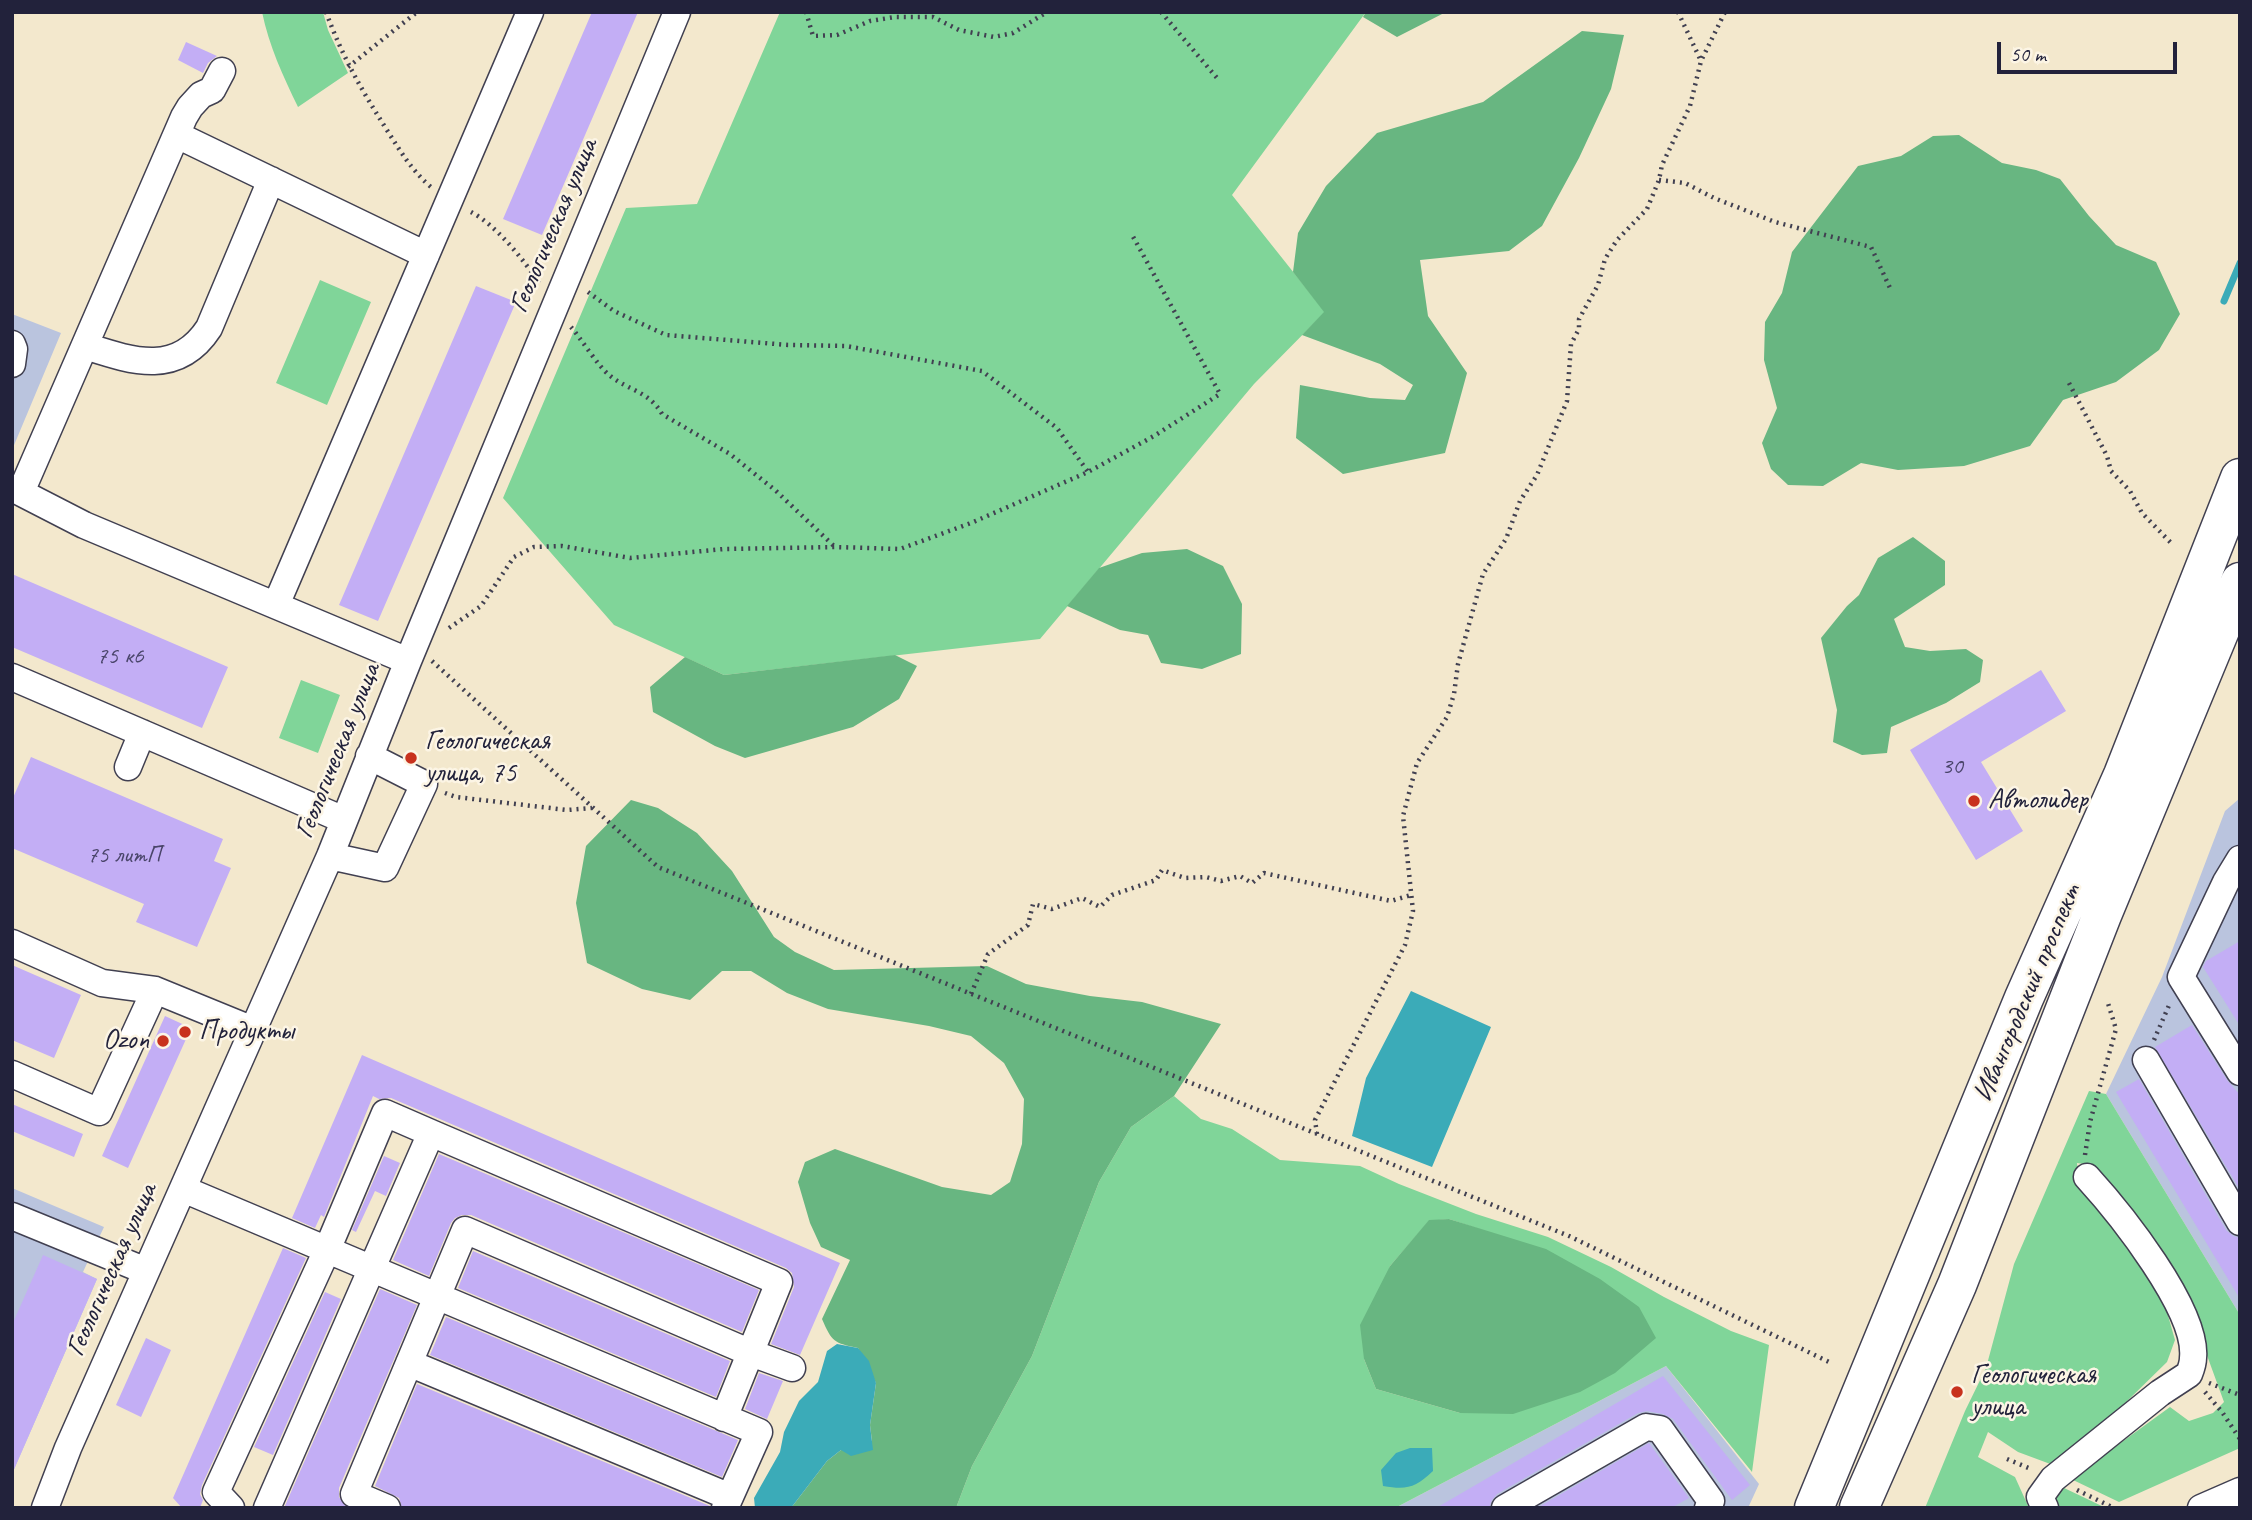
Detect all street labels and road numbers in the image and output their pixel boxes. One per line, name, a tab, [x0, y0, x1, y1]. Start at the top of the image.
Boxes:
street label: Геологическая улица	[502, 134, 606, 318]
street label: Геологическая улица	[288, 659, 388, 843]
street label: Ивангородский проспект	[1967, 879, 2089, 1107]
street label: Геологическая улица	[59, 1178, 165, 1362]

